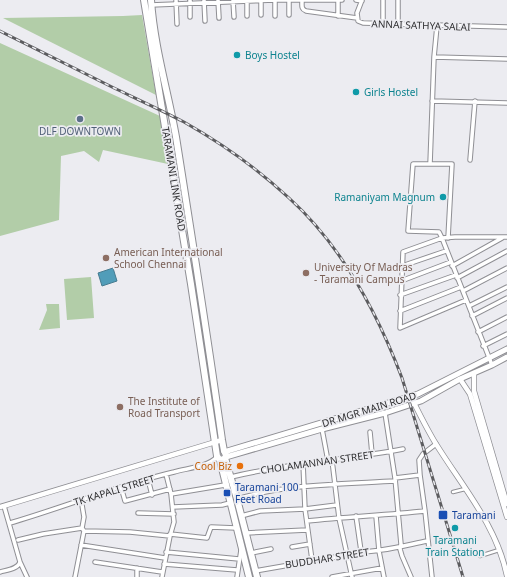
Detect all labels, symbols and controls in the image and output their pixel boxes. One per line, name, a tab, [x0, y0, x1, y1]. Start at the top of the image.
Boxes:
street label: ANNAI SATHYA SALAI	[371, 16, 471, 34]
place label: Boys Hostel	[245, 48, 300, 62]
marker: Boys Hostel	[232, 50, 242, 60]
place label: Girls Hostel	[364, 85, 418, 99]
marker: Girls Hostel	[351, 87, 361, 97]
marker: DLF DOWNTOWN	[75, 114, 85, 124]
place label: DLF DOWNTOWN	[39, 124, 121, 138]
street label: TARAMANI LINK ROAD	[159, 126, 189, 232]
place label: Ramaniyam Magnum	[334, 190, 435, 204]
marker: Ramaniyam Magnum	[438, 192, 448, 202]
place label: American International School Chennai	[114, 245, 223, 271]
marker: American International School Chennai	[101, 253, 111, 263]
place label: University Of Madras - Taramani Campus	[314, 260, 413, 286]
marker: University Of Madras - Taramani Campus	[301, 268, 311, 278]
street label: DR MGR MAIN ROAD	[320, 388, 418, 430]
place label: The Institute of Road Transport	[128, 394, 201, 420]
marker: The Institute of Road Transport	[115, 402, 125, 412]
street label: CHOLAMANNAN STREET	[259, 447, 375, 477]
place label: Cool Biz	[195, 459, 232, 473]
marker: Cool Biz	[235, 461, 245, 471]
street label: TK KAPALI STREET	[72, 471, 157, 509]
place label: Taramani 100 Feet Road	[235, 480, 299, 506]
marker: Taramani 100 Feet Road	[222, 488, 232, 498]
place label: Taramani	[452, 508, 496, 522]
marker: Taramani	[437, 509, 449, 521]
marker: Taramani Train Station	[450, 523, 460, 533]
place label: Taramani Train Station	[425, 533, 485, 559]
street label: BUDDHAR STREET	[284, 544, 370, 572]

